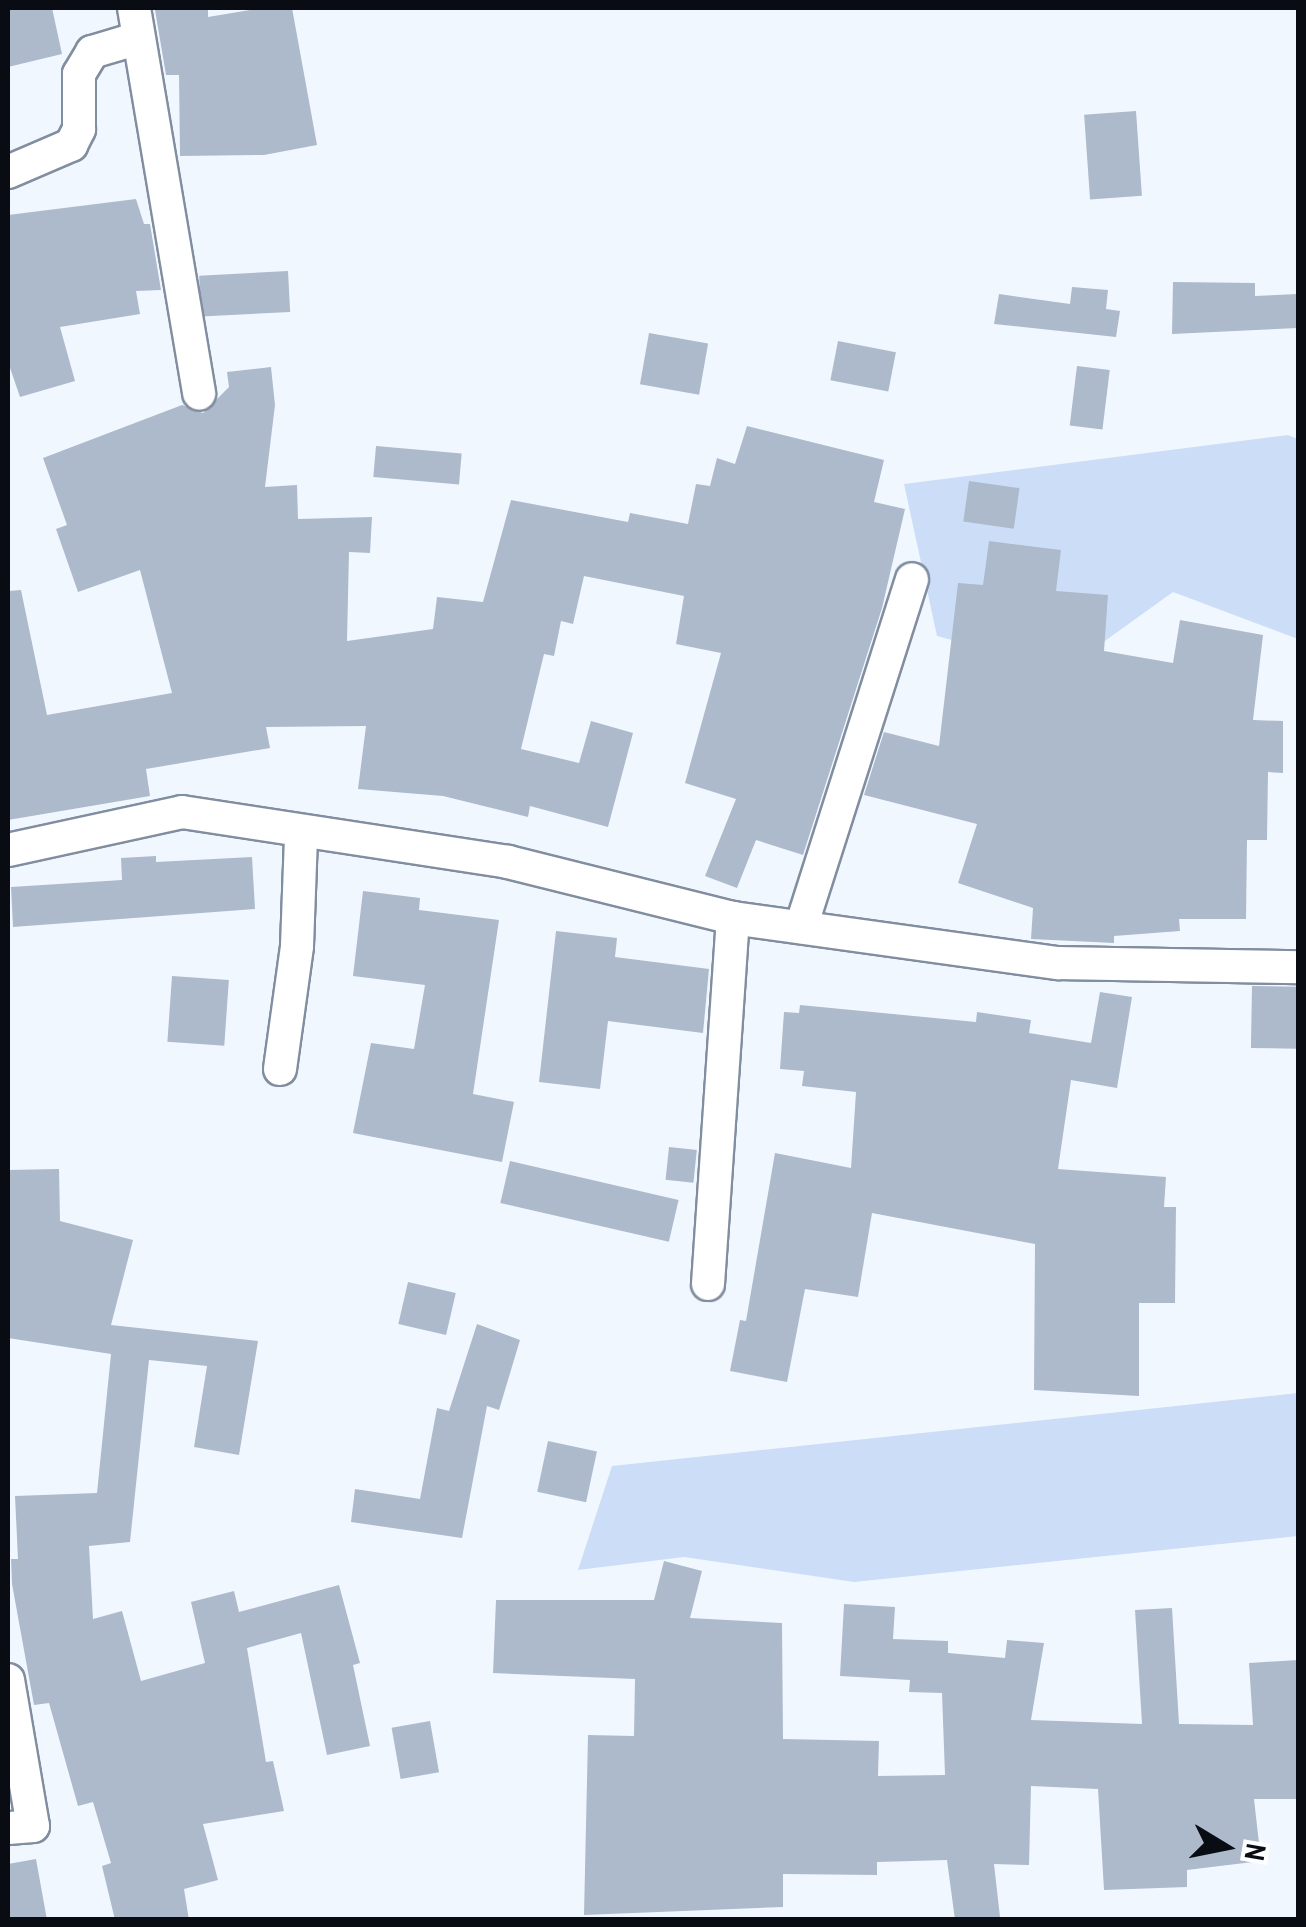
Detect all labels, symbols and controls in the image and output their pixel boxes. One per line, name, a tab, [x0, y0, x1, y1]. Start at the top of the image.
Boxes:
north arrow	[1176, 1797, 1276, 1897]
text: N	[1235, 1841, 1276, 1864]

